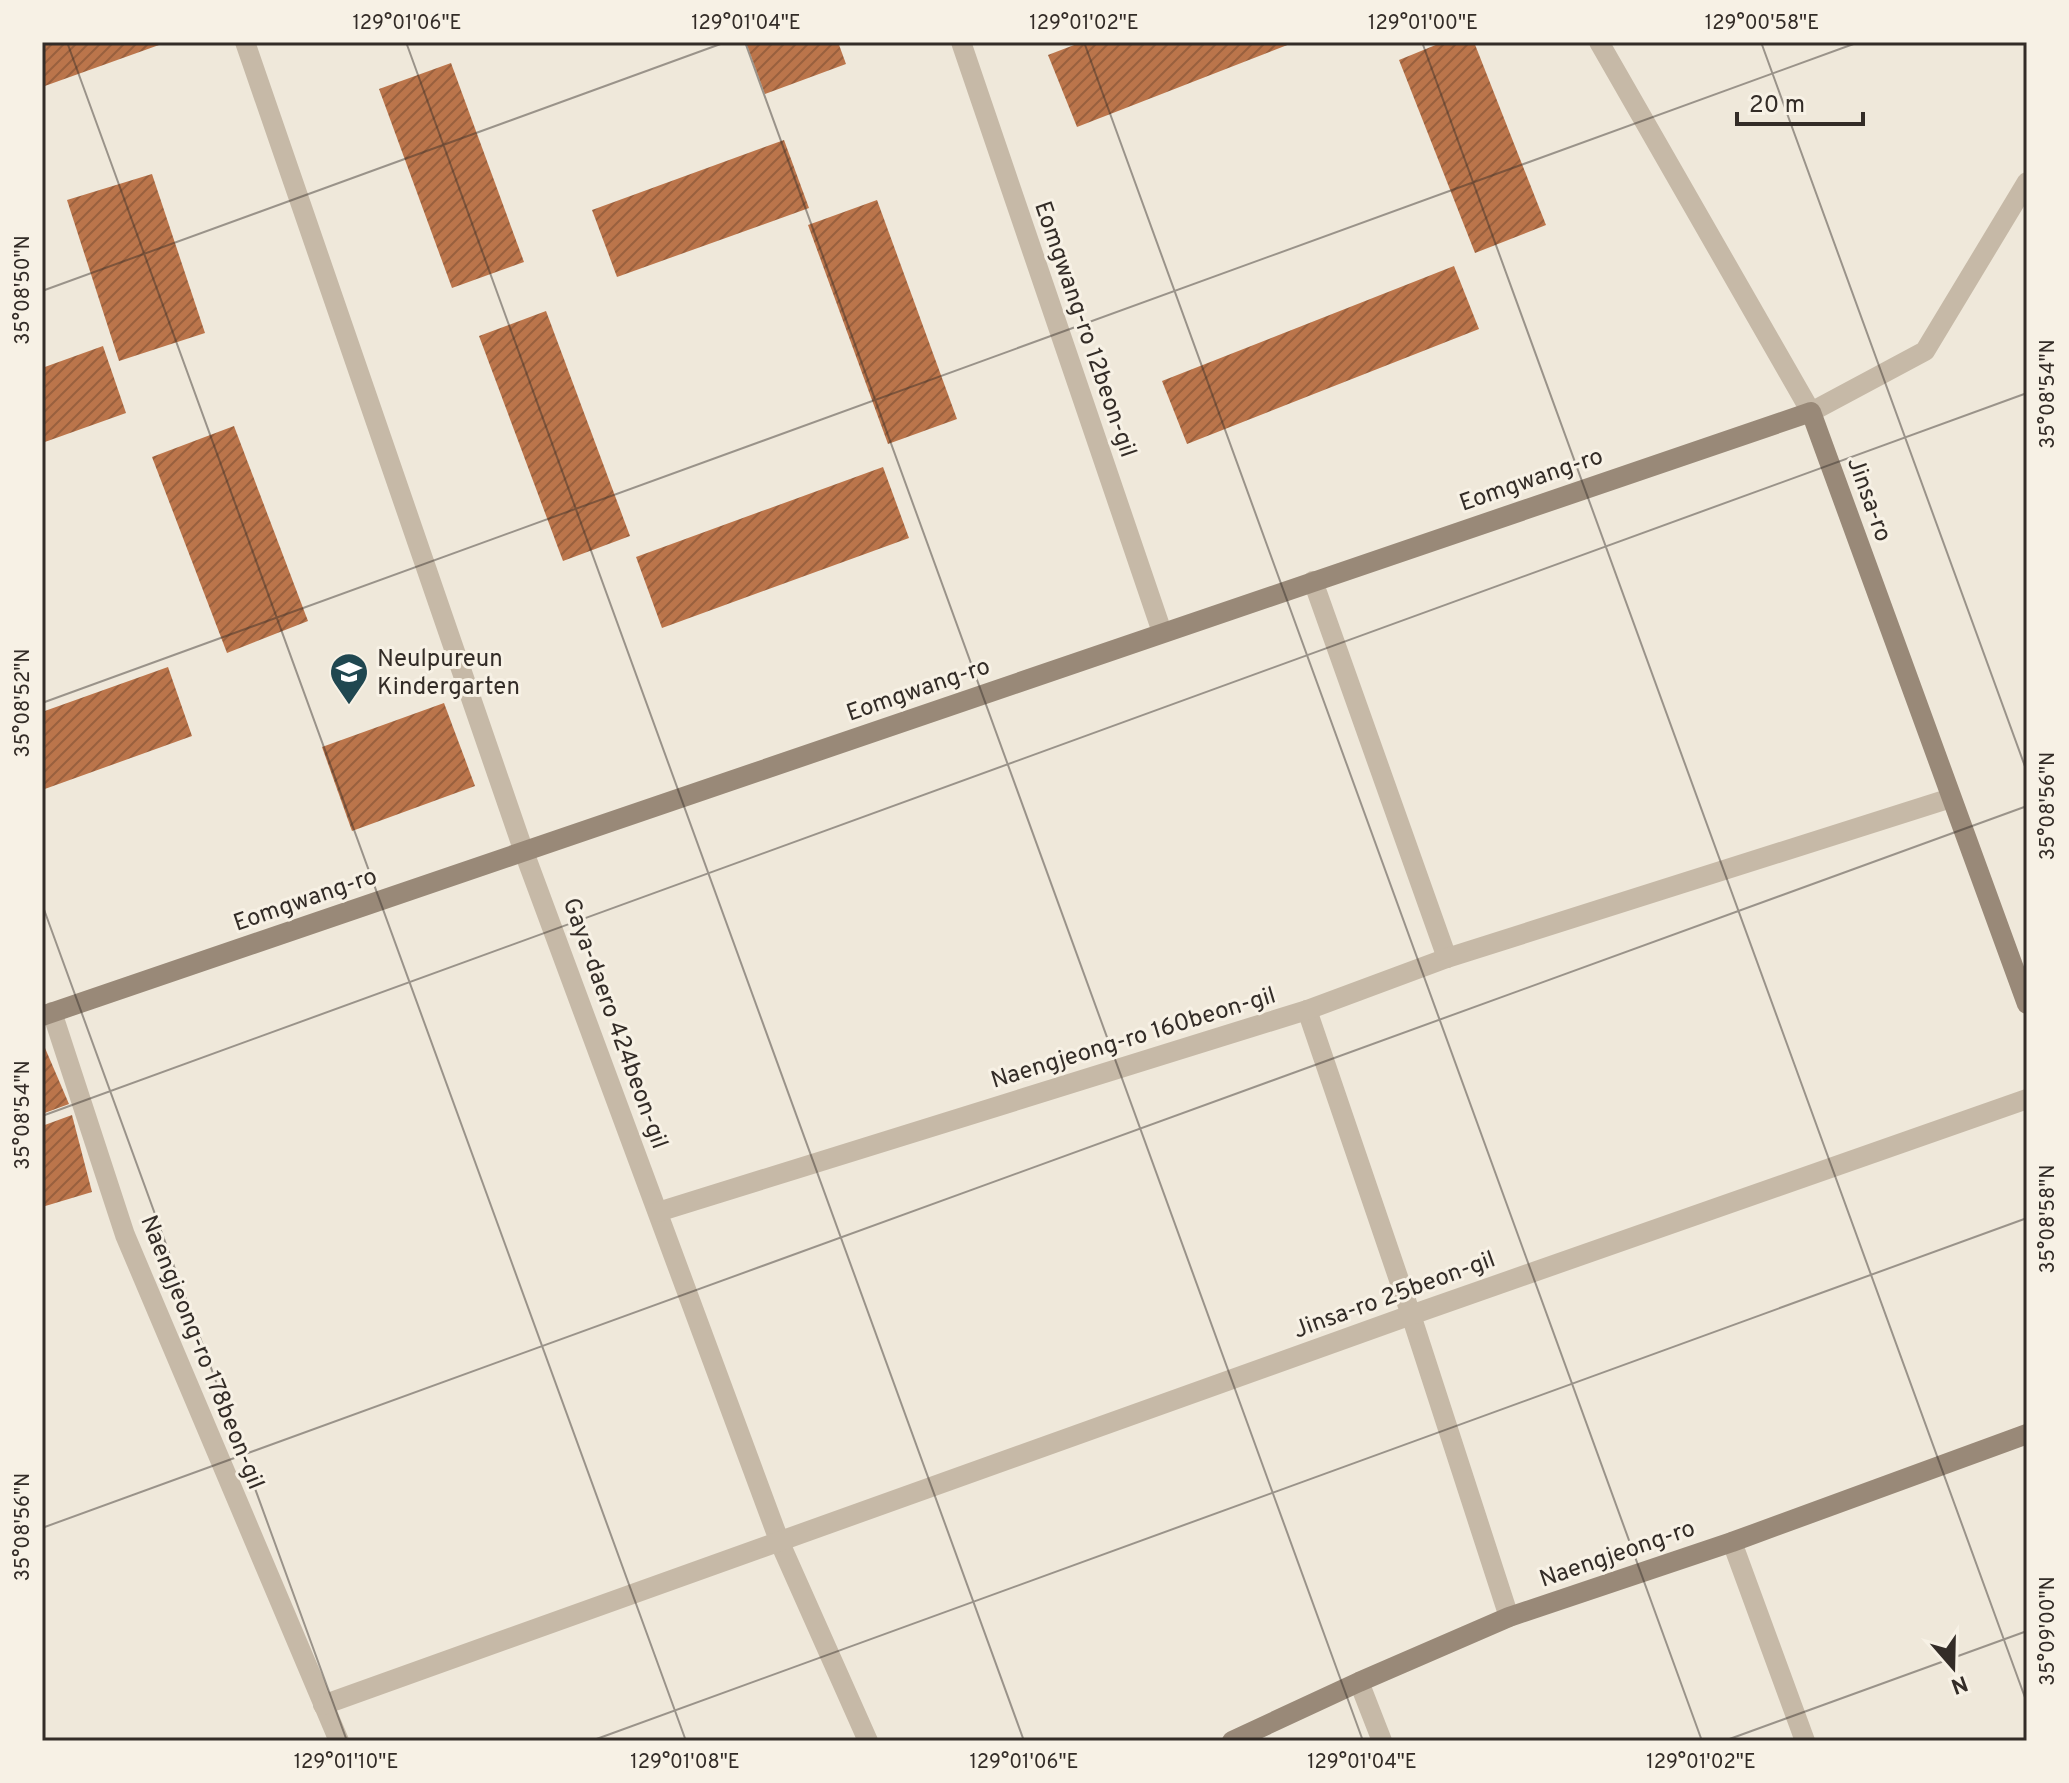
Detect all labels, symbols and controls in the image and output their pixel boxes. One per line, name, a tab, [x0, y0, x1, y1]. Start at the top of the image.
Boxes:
text: 129°01'06"E	[352, 11, 462, 37]
text: 129°01'04"E	[691, 11, 801, 37]
text: 129°01'02"E	[1029, 11, 1139, 37]
text: 129°01'00"E	[1368, 11, 1478, 37]
text: 129°00'58"E	[1705, 11, 1819, 37]
scale bar	[1737, 76, 1863, 126]
text: 20 m	[1749, 91, 1805, 121]
street label: Eomgwang-ro 12beon-gil	[1026, 198, 1142, 462]
text: 35°08'50"N	[11, 235, 37, 345]
text: 35°08'54"N	[2036, 339, 2062, 449]
street label: Eomgwang-ro	[1456, 442, 1607, 519]
street label: Jinsa-ro	[1839, 453, 1897, 546]
place label: Neulpureun Kindergarten	[377, 645, 520, 703]
text: 35°08'52"N	[11, 649, 37, 757]
school or university icon: Neulpureun Kindergarten	[328, 651, 370, 706]
street label: Eomgwang-ro	[843, 652, 994, 729]
text: 35°08'56"N	[2036, 752, 2062, 860]
street label: Eomgwang-ro	[230, 862, 381, 939]
street label: Gaya-daero 424beon-gil	[555, 894, 674, 1153]
street label: Naengjeong-ro 160beon-gil	[988, 981, 1280, 1097]
text: 35°08'54"N	[11, 1060, 37, 1170]
text: 35°08'58"N	[2036, 1165, 2062, 1273]
street label: Naengjeong-ro 178beon-gil	[132, 1211, 270, 1494]
street label: Jinsa-ro 25beon-gil	[1290, 1245, 1500, 1346]
text: 35°08'56"N	[11, 1473, 37, 1581]
street label: Naengjeong-ro	[1536, 1514, 1699, 1596]
text: 35°09'00"N	[2036, 1576, 2062, 1686]
north arrow	[1913, 1627, 1993, 1707]
text: N	[1947, 1668, 1971, 1699]
text: 129°01'10"E	[294, 1750, 398, 1776]
text: 129°01'08"E	[630, 1750, 740, 1776]
text: 129°01'06"E	[969, 1750, 1079, 1776]
text: 129°01'04"E	[1307, 1750, 1417, 1776]
text: 129°01'02"E	[1646, 1750, 1756, 1776]

